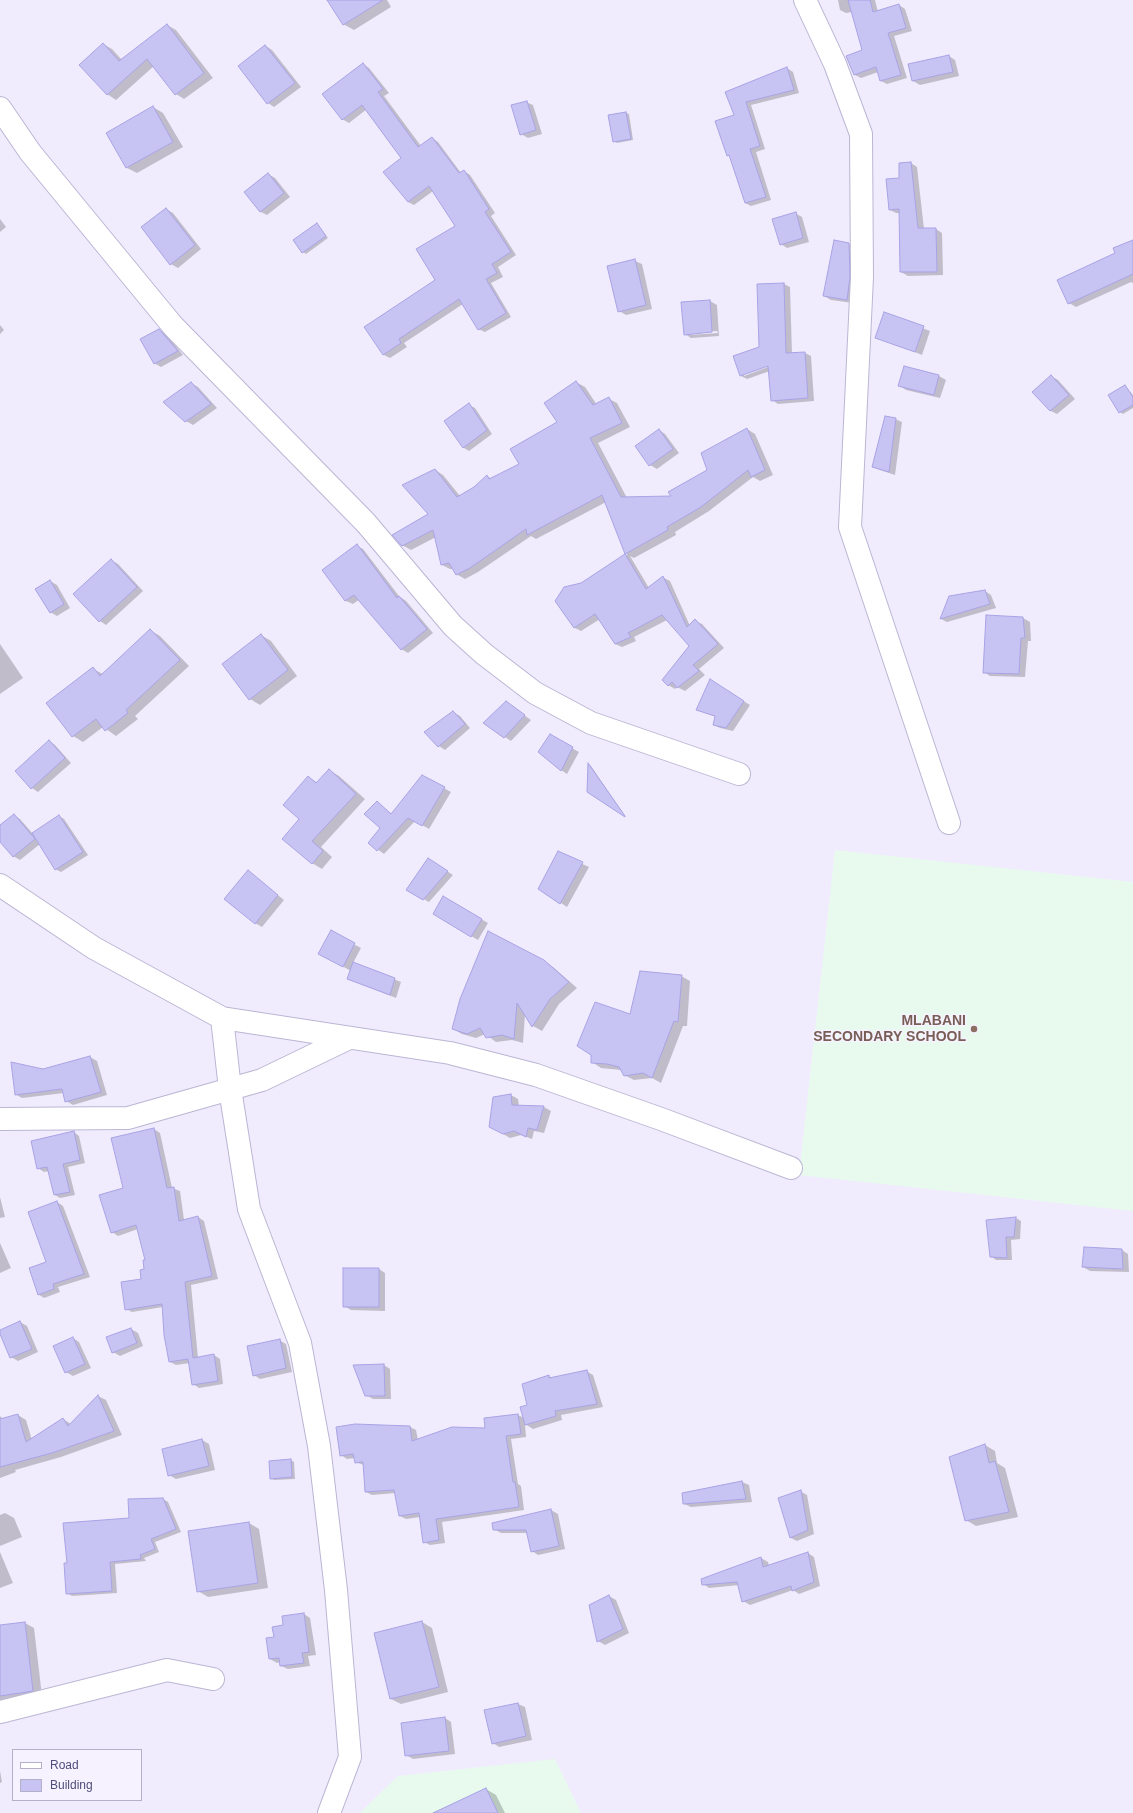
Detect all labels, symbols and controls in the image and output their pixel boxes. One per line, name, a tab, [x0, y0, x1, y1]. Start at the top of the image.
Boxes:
place label: MLABANI SECONDARY SCHOOL	[813, 1013, 966, 1046]
marker: MLABANI SECONDARY SCHOOL	[969, 1024, 979, 1034]
legend	[12, 1749, 142, 1801]
text: Road	[50, 1758, 79, 1772]
text: Building	[50, 1778, 93, 1792]

